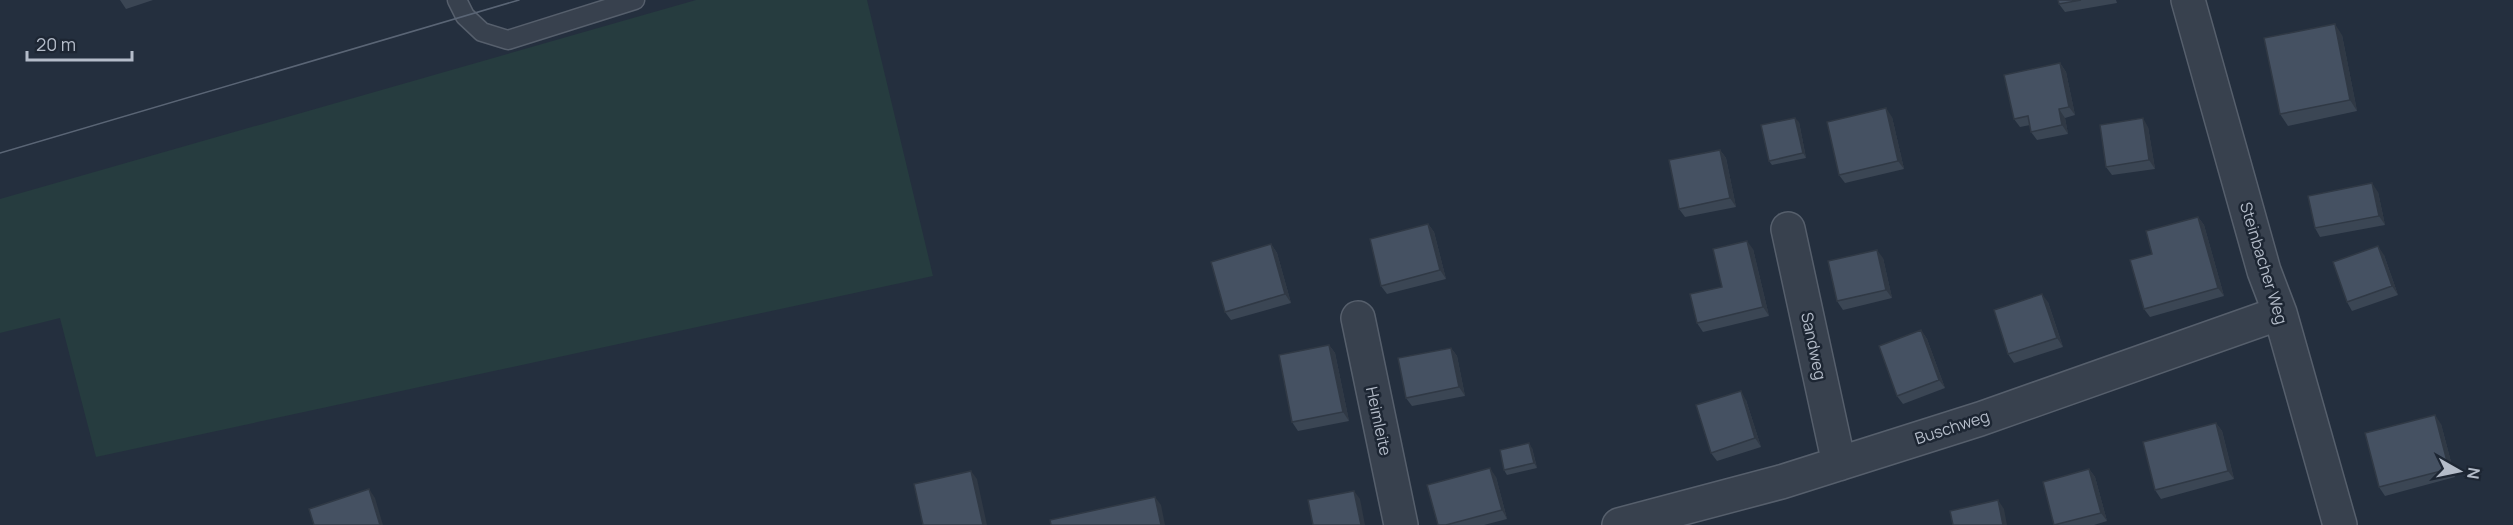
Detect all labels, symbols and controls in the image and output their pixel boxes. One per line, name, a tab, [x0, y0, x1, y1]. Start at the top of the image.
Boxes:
scale bar	[27, 24, 132, 62]
text: 20 m	[36, 32, 76, 56]
street label: Steinbacher Weg	[2235, 199, 2293, 327]
street label: Sandweg	[1796, 310, 1832, 382]
street label: Heimleite	[1361, 385, 1397, 457]
street label: Buschweg	[1912, 405, 1992, 449]
north arrow	[2429, 441, 2489, 501]
text: N	[2462, 466, 2486, 481]

